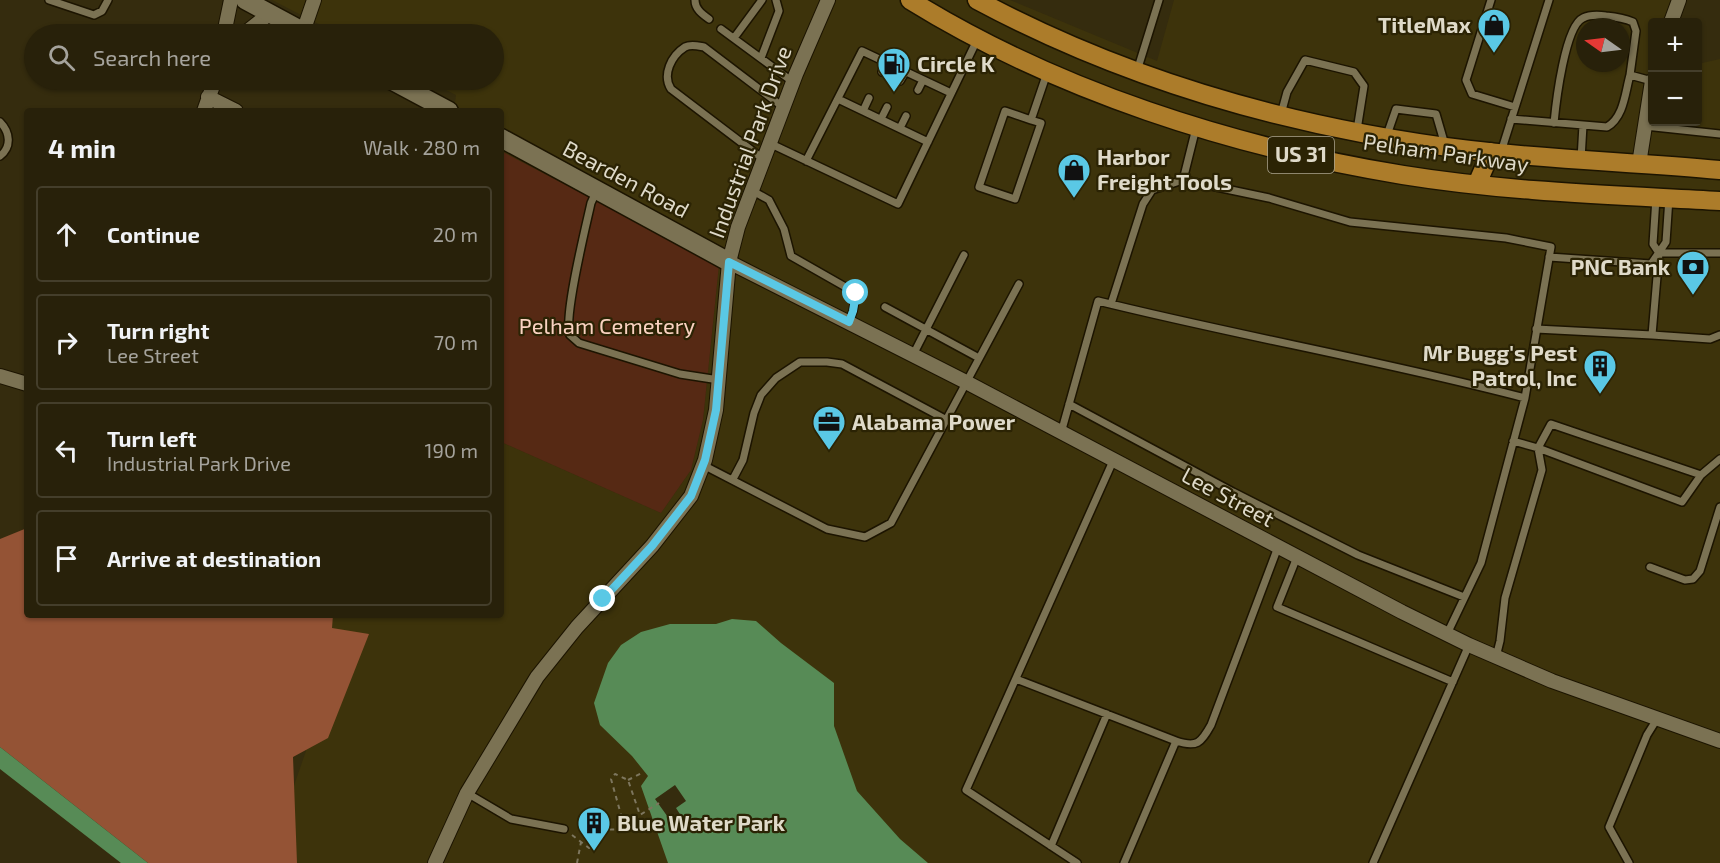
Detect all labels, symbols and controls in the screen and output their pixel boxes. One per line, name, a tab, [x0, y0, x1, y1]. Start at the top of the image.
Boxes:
shop icon: TitleMax	[1476, 7, 1512, 54]
place label: TitleMax	[1378, 11, 1472, 37]
north arrow	[1576, 18, 1630, 72]
map controls	[1648, 18, 1702, 126]
button: +	[1648, 18, 1702, 72]
search box	[24, 24, 504, 90]
icon: search	[45, 41, 78, 74]
street label: Industrial Park Drive	[702, 42, 796, 241]
text: Search here	[93, 44, 211, 70]
fuel station icon: Circle K	[876, 46, 912, 93]
place label: Circle K	[917, 50, 995, 76]
button: −	[1648, 72, 1702, 126]
street label: Pelham Parkway	[1362, 128, 1531, 177]
text: 4 min	[48, 132, 116, 163]
street label: Bearden Road	[559, 134, 694, 222]
text: Walk · 280 m	[363, 135, 480, 159]
road number: US 31	[1268, 137, 1334, 173]
place label: Harbor Freight Tools	[1097, 143, 1232, 194]
shop icon: Harbor Freight Tools	[1056, 152, 1092, 199]
icon: ahead	[50, 218, 83, 251]
text: Continue	[107, 221, 200, 247]
text: 20 m	[433, 222, 478, 246]
bank icon: PNC Bank	[1675, 249, 1711, 296]
place label: PNC Bank	[1571, 253, 1671, 279]
route start	[842, 279, 868, 305]
park label: Pelham Cemetery	[519, 312, 696, 338]
text: Turn right	[107, 317, 209, 343]
icon: right	[50, 326, 83, 359]
text: 70 m	[434, 330, 478, 354]
place label: Mr Bugg's Pest Patrol, Inc	[1423, 339, 1577, 390]
text: Lee Street	[107, 343, 199, 367]
building icon: Mr Bugg's Pest Patrol, Inc	[1582, 348, 1618, 395]
office icon: Alabama Power	[811, 404, 847, 451]
place label: Alabama Power	[852, 408, 1016, 434]
text: Turn left	[107, 425, 196, 451]
icon: left	[50, 434, 83, 467]
text: 190 m	[425, 438, 478, 462]
text: Industrial Park Drive	[107, 451, 291, 475]
street label: Lee Street	[1178, 461, 1279, 531]
icon: arrive	[50, 542, 83, 575]
text: Arrive at destination	[107, 545, 321, 571]
route end	[589, 585, 615, 611]
building icon: Blue Water Park	[576, 805, 612, 852]
place label: Blue Water Park	[617, 809, 786, 835]

